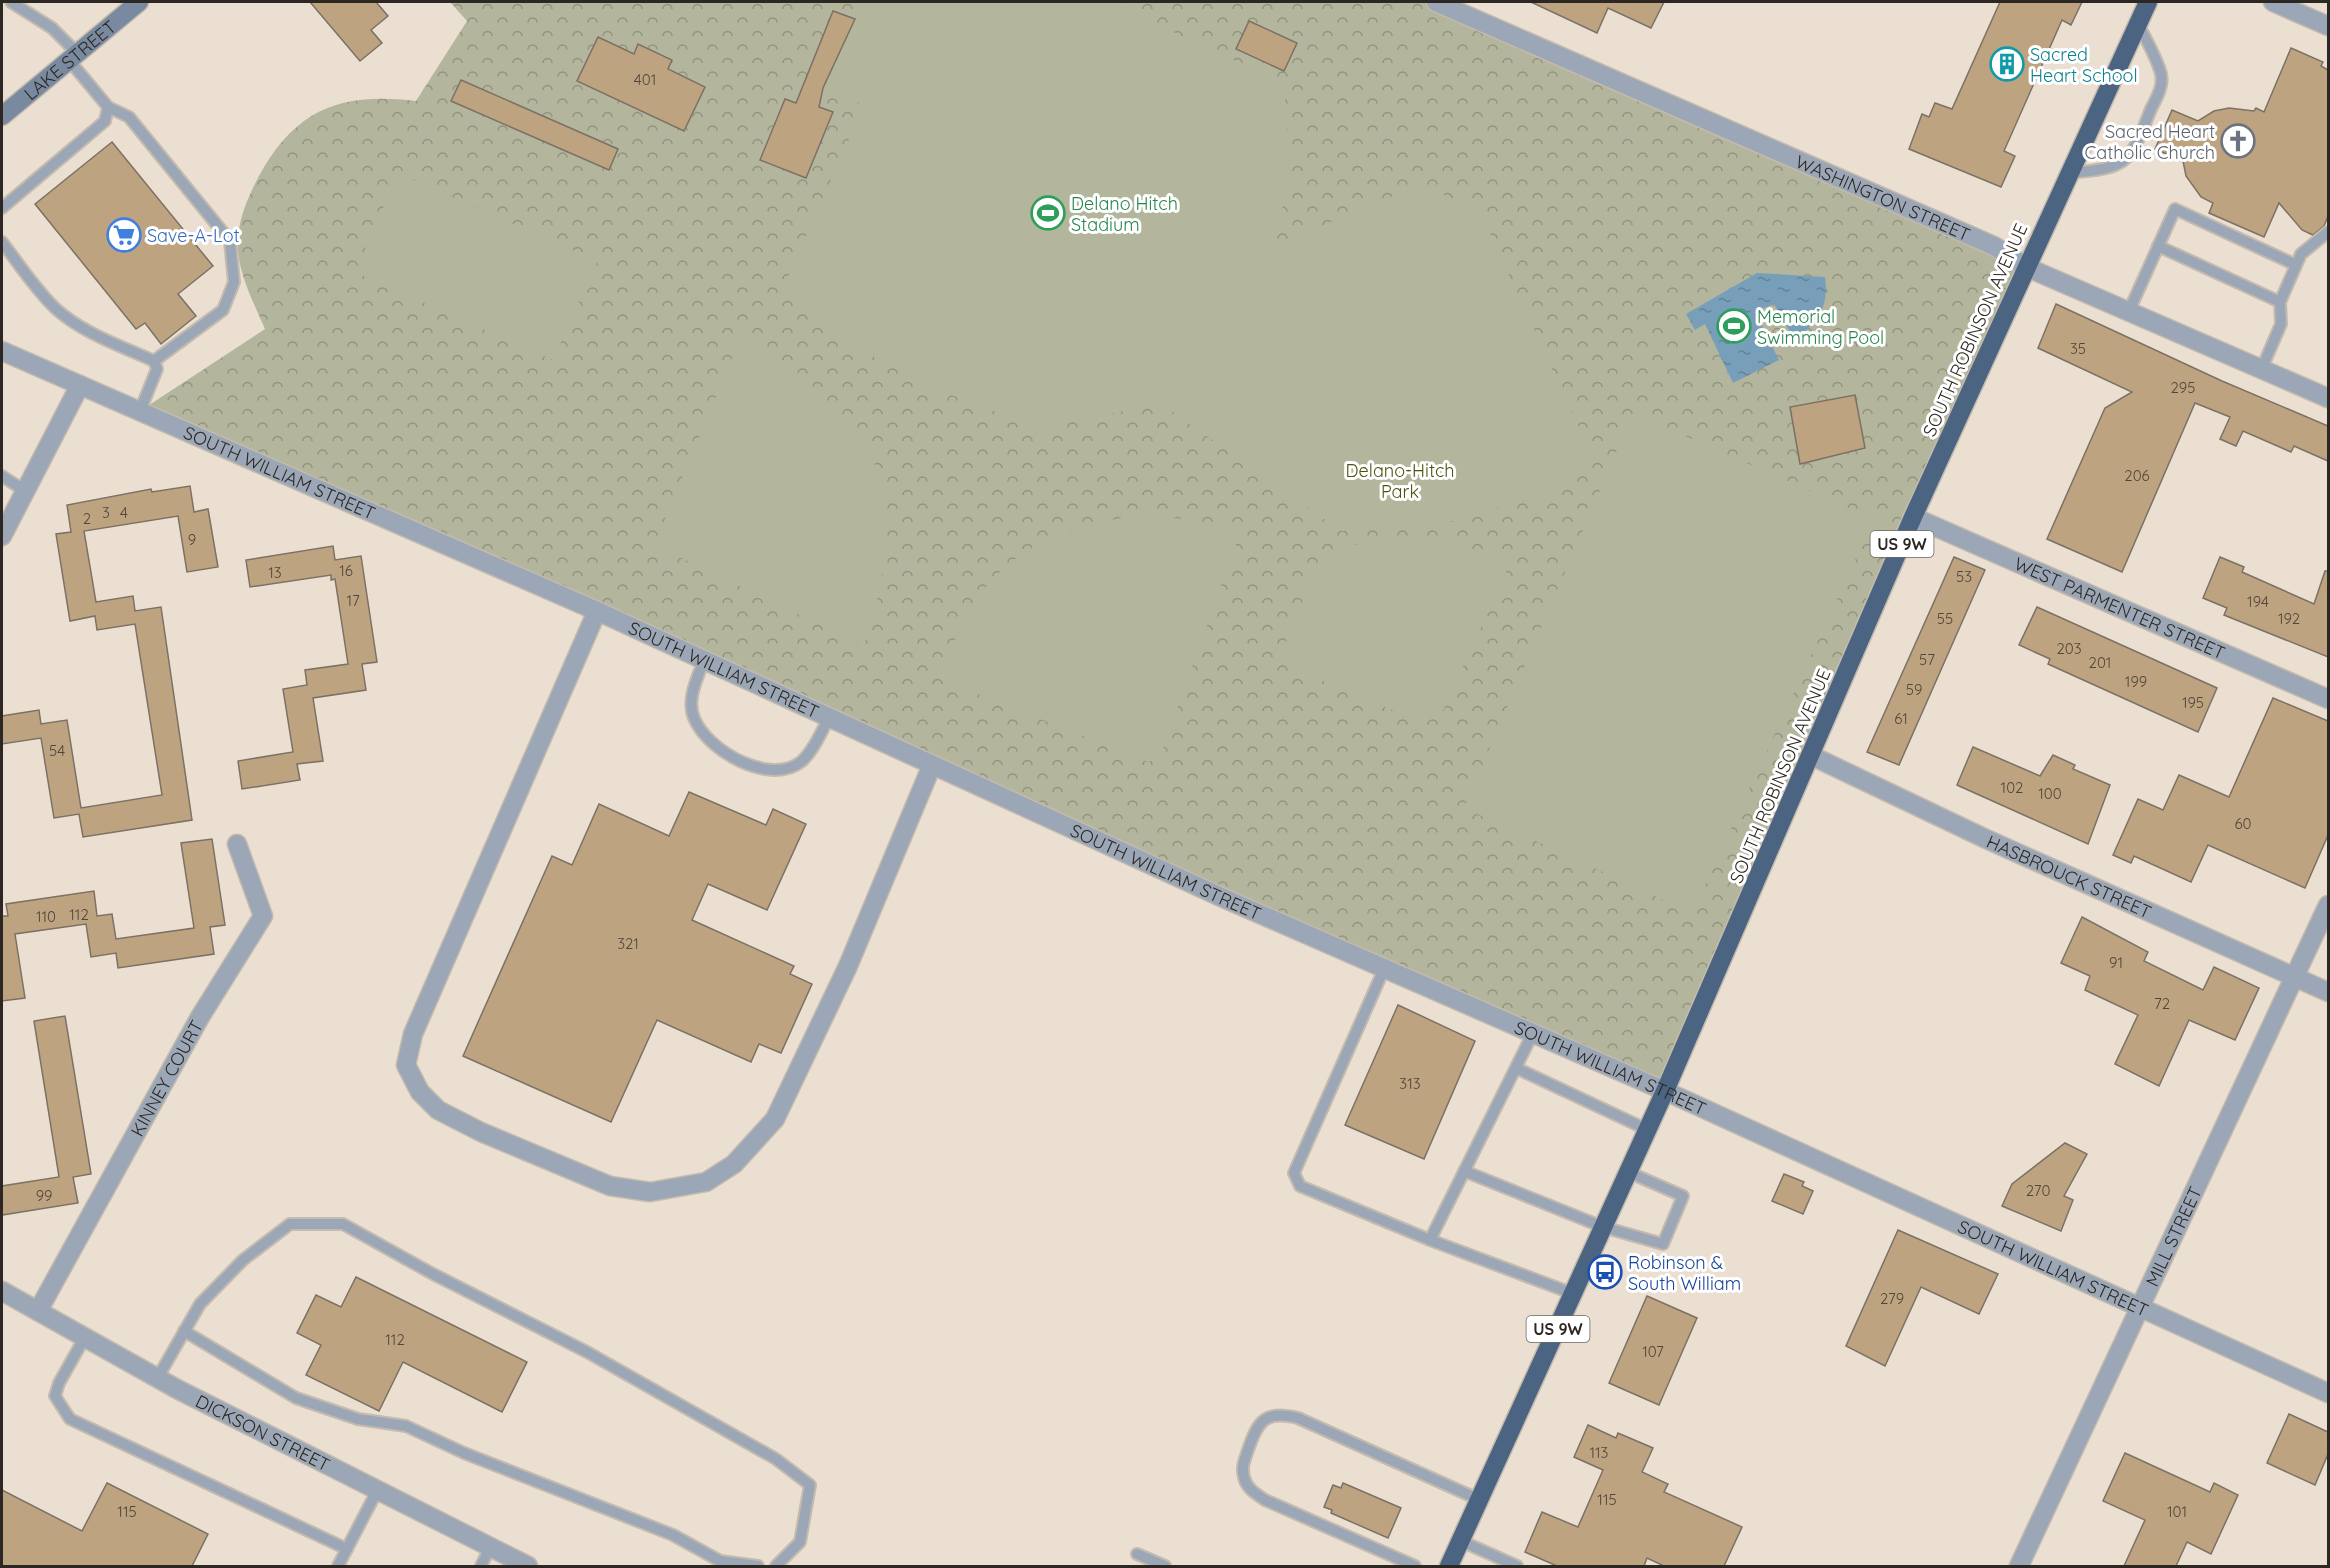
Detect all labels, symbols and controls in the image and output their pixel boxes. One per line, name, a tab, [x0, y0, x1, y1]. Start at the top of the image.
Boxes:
street label: LAKE STREET	[19, 15, 121, 105]
place label: Sacred Heart School	[2030, 43, 2138, 87]
building icon: Sacred Heart School	[1989, 46, 2025, 82]
house number: 401	[634, 70, 656, 89]
place label: Sacred Heart Catholic Church	[2085, 120, 2215, 164]
church icon: Sacred Heart Catholic Church	[2220, 123, 2256, 159]
street label: WASHINGTON STREET	[1792, 149, 1974, 246]
place label: Delano Hitch Stadium	[1071, 192, 1178, 236]
sports icon: Delano Hitch Stadium	[1030, 195, 1066, 231]
supermarket icon: Save-A-Lot	[106, 217, 142, 253]
street label: SOUTH ROBINSON AVENUE	[1918, 220, 2032, 440]
place label: Save-A-Lot	[147, 224, 240, 247]
place label: Memorial Swimming Pool	[1757, 305, 1884, 349]
sports icon: Memorial Swimming Pool	[1716, 308, 1752, 344]
house number: 35	[2070, 339, 2086, 358]
house number: 295	[2171, 378, 2195, 397]
street label: SOUTH WILLIAM STREET	[180, 420, 379, 524]
park label: Delano-Hitch Park	[1346, 459, 1454, 503]
house number: 206	[2124, 466, 2150, 485]
house number: 3	[102, 503, 110, 522]
house number: 4	[120, 503, 128, 522]
house number: 2	[83, 509, 91, 528]
house number: 9	[188, 530, 196, 549]
road number: US 9W	[1870, 531, 1934, 557]
street label: WEST PARMENTER STREET	[2011, 551, 2229, 664]
house number: 16	[339, 561, 353, 580]
house number: 13	[268, 563, 282, 582]
house number: 53	[1956, 567, 1972, 586]
house number: 17	[346, 591, 360, 610]
house number: 194	[2247, 592, 2269, 611]
house number: 55	[1937, 609, 1953, 628]
house number: 192	[2278, 609, 2300, 628]
street label: SOUTH WILLIAM STREET	[625, 616, 823, 723]
house number: 203	[2056, 639, 2082, 658]
house number: 57	[1919, 650, 1935, 669]
house number: 201	[2089, 653, 2111, 672]
street label: SOUTH ROBINSON AVENUE	[1724, 665, 1836, 887]
house number: 199	[2125, 672, 2147, 691]
house number: 59	[1906, 680, 1922, 699]
house number: 195	[2182, 693, 2204, 712]
house number: 61	[1894, 709, 1908, 728]
house number: 54	[49, 741, 65, 760]
house number: 102	[2001, 778, 2023, 797]
house number: 100	[2038, 784, 2062, 803]
house number: 60	[2235, 814, 2252, 833]
street label: SOUTH WILLIAM STREET	[1067, 818, 1265, 925]
street label: HASBROUCK STREET	[1983, 829, 2155, 923]
house number: 112	[69, 905, 89, 924]
house number: 110	[36, 907, 56, 926]
house number: 321	[617, 934, 639, 953]
house number: 91	[2109, 953, 2123, 972]
house number: 72	[2154, 994, 2170, 1013]
street label: SOUTH WILLIAM STREET	[1511, 1015, 1710, 1120]
street label: KINNEY COURT	[125, 1016, 208, 1140]
house number: 313	[1399, 1074, 1421, 1093]
house number: 270	[2026, 1181, 2050, 1200]
street label: MILL STREET	[2140, 1182, 2206, 1290]
house number: 99	[36, 1186, 52, 1205]
street label: SOUTH WILLIAM STREET	[1954, 1215, 2152, 1321]
place label: Robinson & South William	[1628, 1251, 1741, 1295]
bus stop icon: Robinson & South William	[1587, 1254, 1623, 1290]
house number: 279	[1880, 1289, 1904, 1308]
road number: US 9W	[1526, 1316, 1590, 1342]
house number: 112	[385, 1330, 405, 1349]
house number: 107	[1642, 1342, 1664, 1361]
street label: DICKSON STREET	[192, 1389, 334, 1476]
house number: 113	[1590, 1443, 1609, 1462]
house number: 115	[1597, 1490, 1617, 1509]
house number: 115	[117, 1502, 137, 1521]
house number: 101	[2167, 1502, 2187, 1521]

